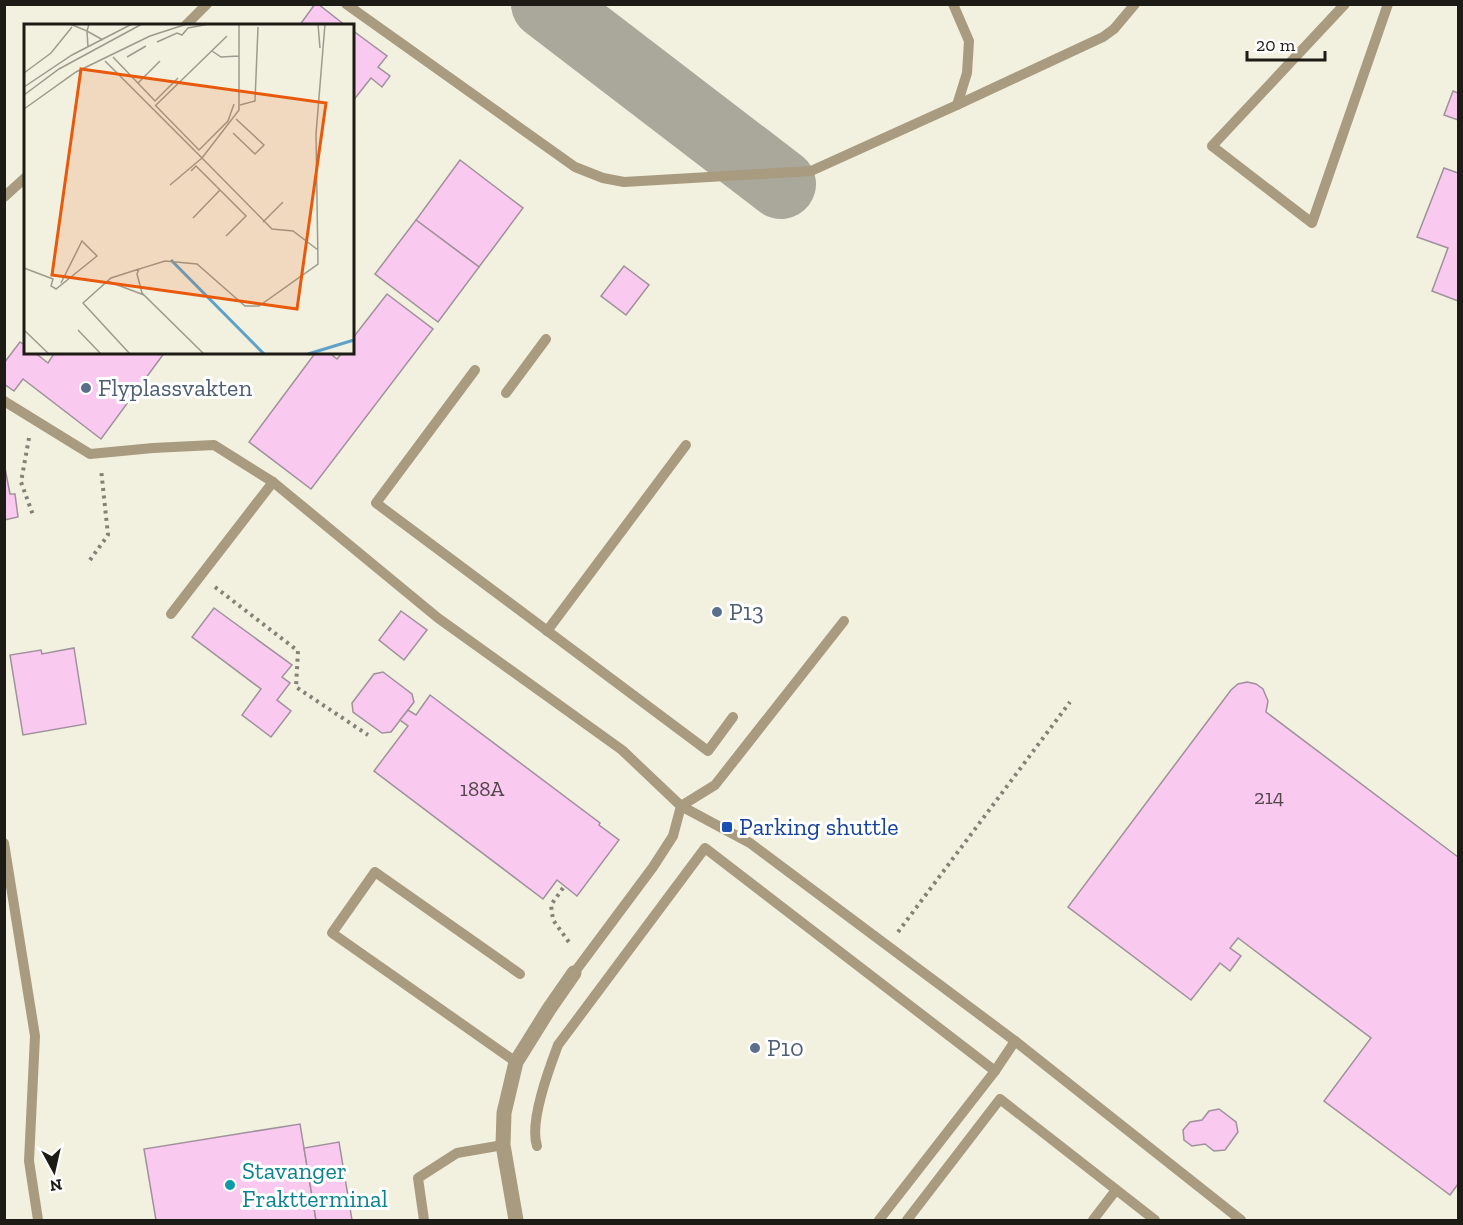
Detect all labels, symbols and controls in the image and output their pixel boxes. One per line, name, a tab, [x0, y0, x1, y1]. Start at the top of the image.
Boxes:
inset map	[24, 24, 354, 354]
scale bar	[1247, 24, 1325, 62]
text: 20 m	[1256, 34, 1296, 56]
place label: Flyplassvakten	[98, 373, 252, 402]
marker: Flyplassvakten	[79, 381, 93, 395]
place label: P13	[729, 597, 764, 626]
marker: P13	[710, 605, 724, 619]
house number: 188A	[460, 776, 505, 801]
house number: 214	[1254, 784, 1284, 809]
place label: Parking shuttle	[739, 812, 899, 841]
marker: Parking shuttle	[720, 820, 734, 834]
place label: P10	[767, 1033, 804, 1062]
marker: P10	[748, 1041, 762, 1055]
north arrow	[24, 1141, 84, 1201]
place label: Stavanger Fraktterminal	[242, 1156, 388, 1213]
text: N	[49, 1175, 63, 1196]
marker: Stavanger Fraktterminal	[223, 1178, 237, 1192]

